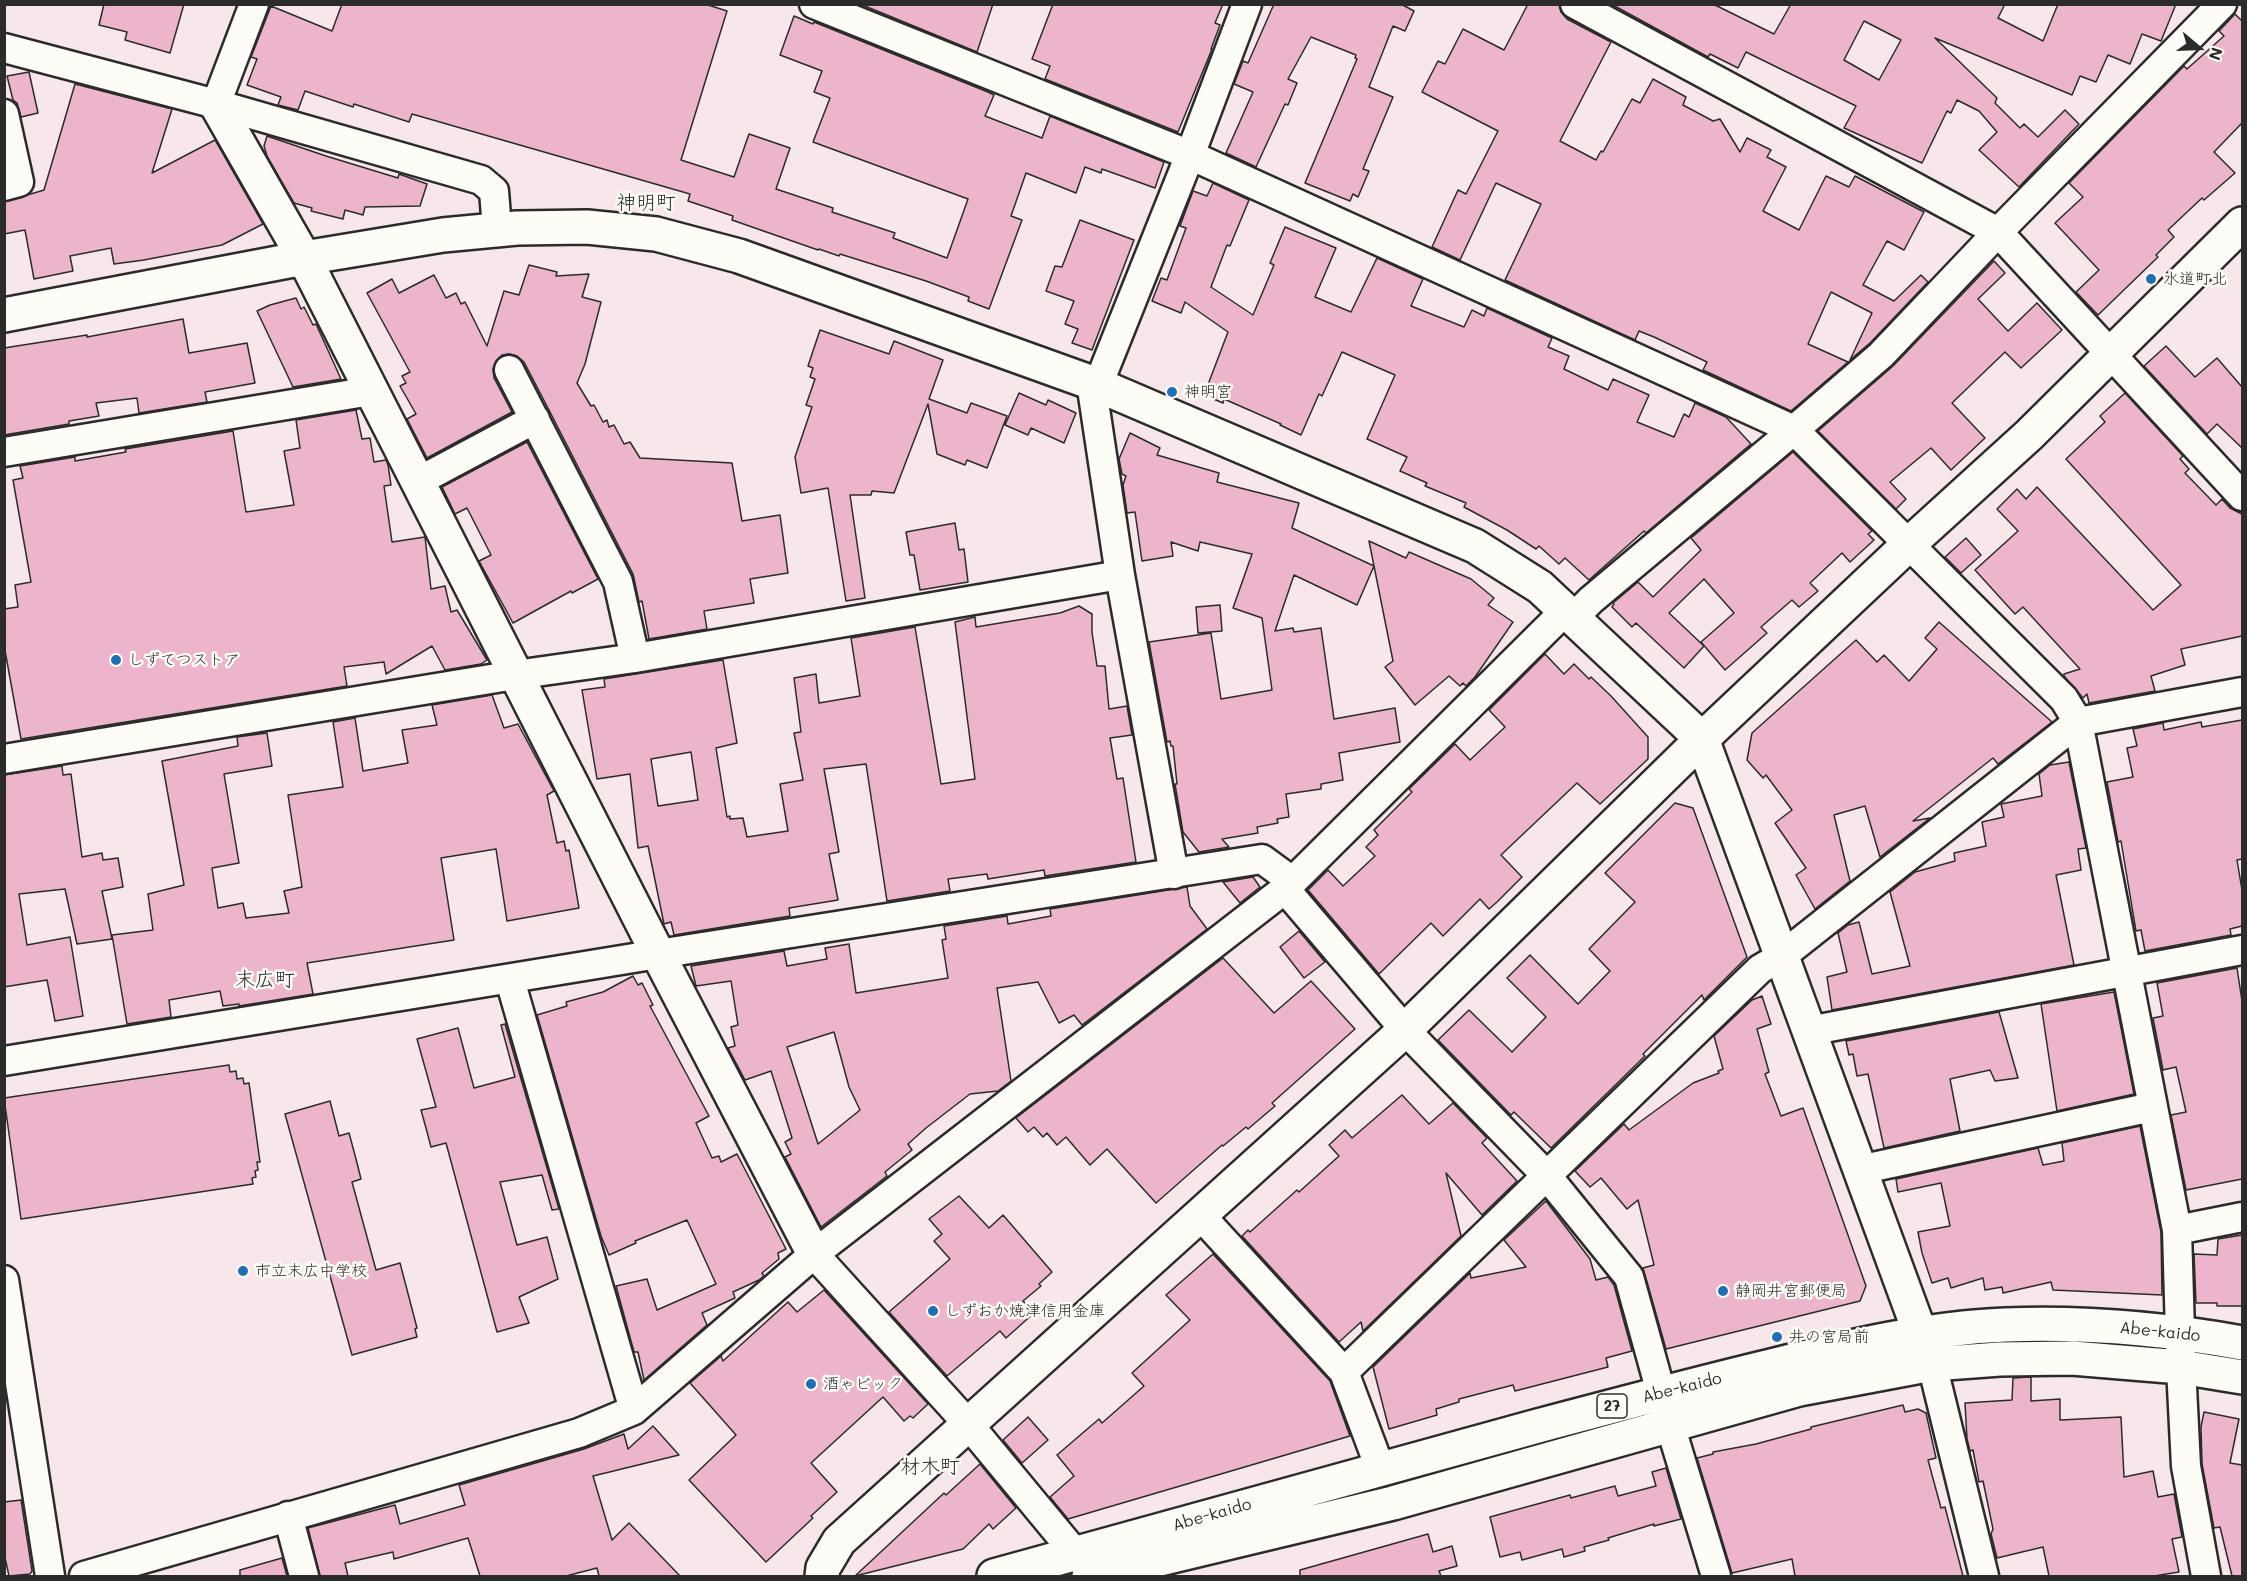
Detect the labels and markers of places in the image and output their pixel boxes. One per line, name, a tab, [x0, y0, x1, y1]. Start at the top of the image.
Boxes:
place label: 水道町北	[2163, 269, 2227, 289]
marker: 水道町北	[2144, 272, 2158, 286]
place label: 神明宮	[1184, 382, 1232, 402]
marker: 神明宮	[1165, 385, 1179, 399]
place label: しずてつストア	[128, 650, 240, 670]
marker: しずてつストア	[109, 653, 123, 667]
place label: 市立末広中学校	[255, 1261, 367, 1281]
marker: 市立末広中学校	[236, 1264, 250, 1278]
place label: 静岡井宮郵便局	[1735, 1281, 1847, 1301]
marker: 静岡井宮郵便局	[1716, 1284, 1730, 1298]
place label: しずおか焼津信用金庫	[945, 1301, 1105, 1321]
marker: しずおか焼津信用金庫	[926, 1304, 940, 1318]
place label: 井の宮局前	[1789, 1327, 1869, 1347]
marker: 井の宮局前	[1770, 1330, 1784, 1344]
place label: 酒ゃビック	[823, 1374, 903, 1394]
marker: 酒ゃビック	[804, 1377, 818, 1391]

